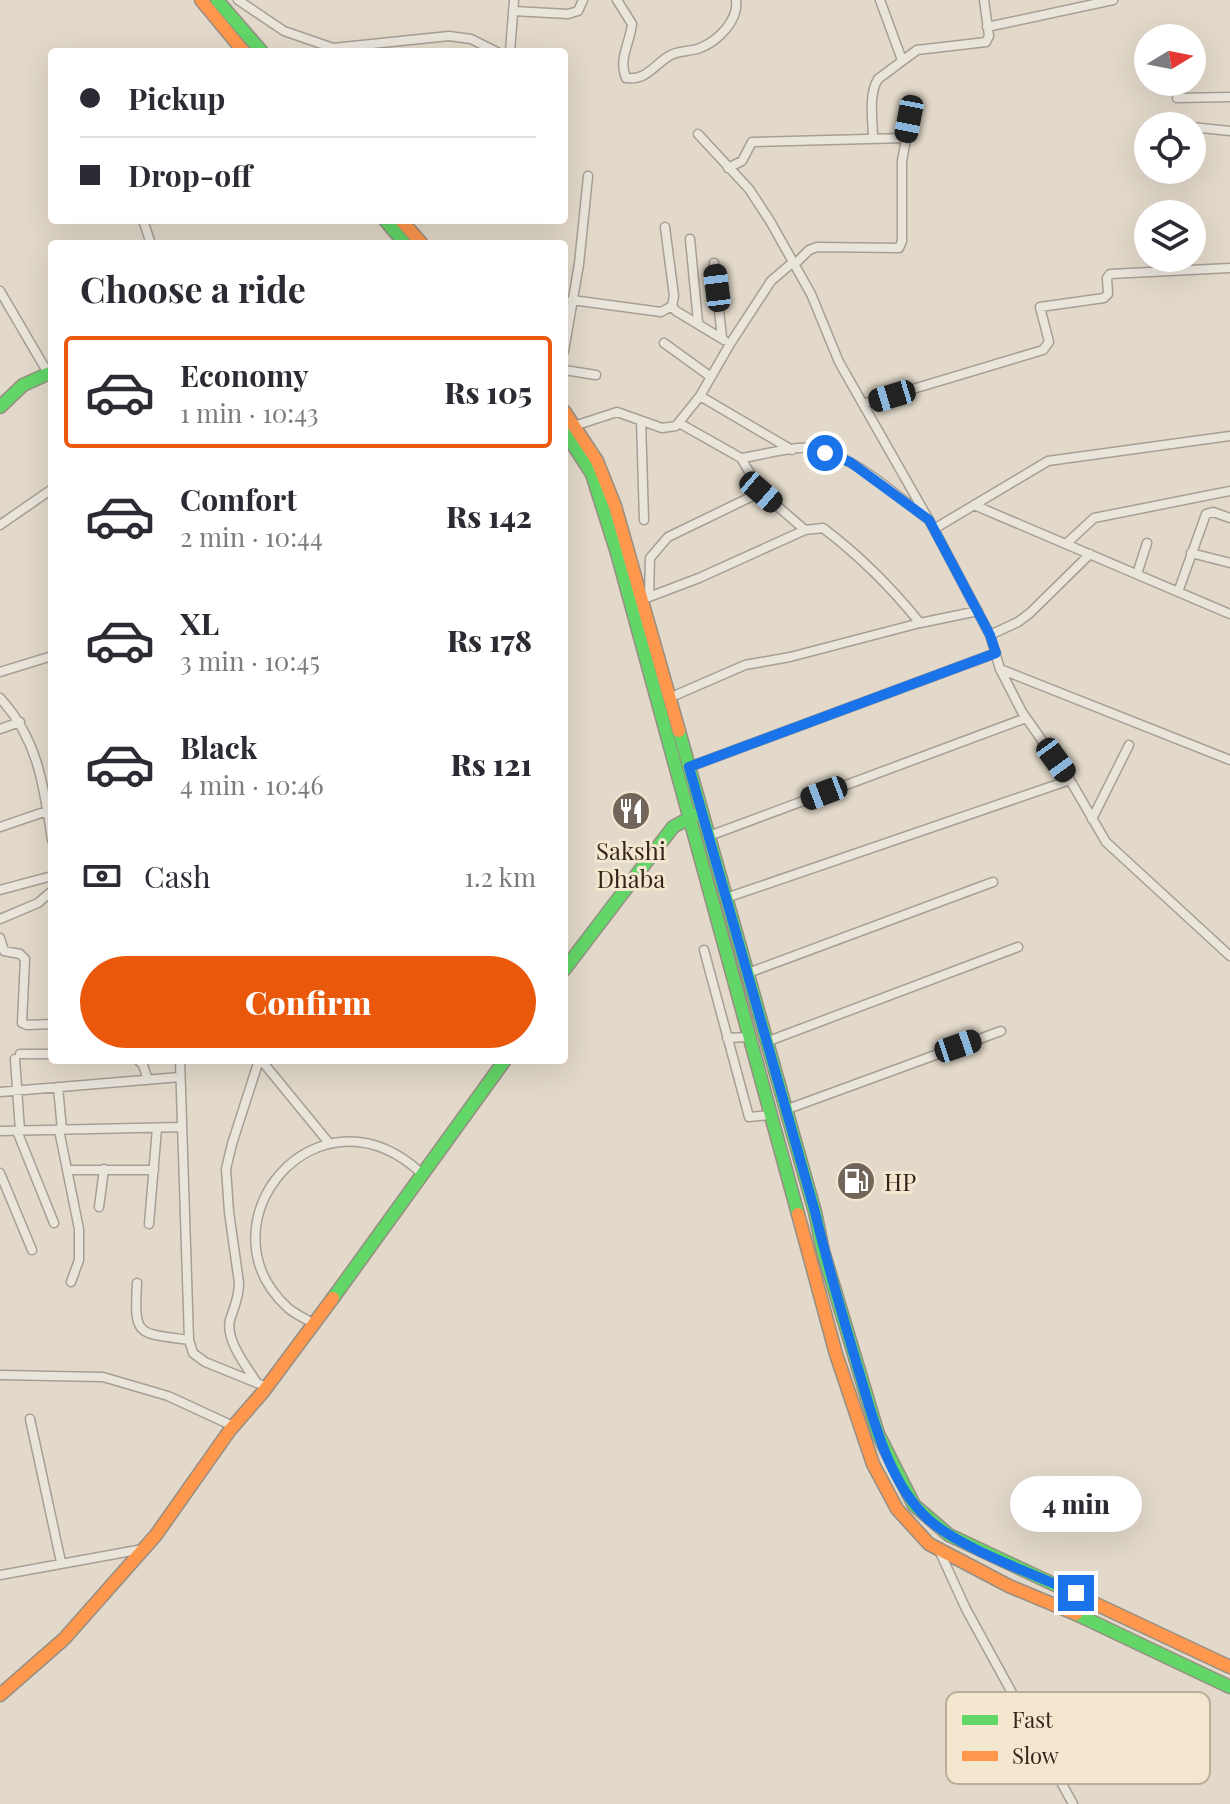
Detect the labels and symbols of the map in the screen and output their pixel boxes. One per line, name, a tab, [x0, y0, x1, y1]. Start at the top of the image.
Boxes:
north arrow	[1134, 24, 1206, 96]
car	[893, 93, 925, 145]
car	[702, 263, 732, 313]
car	[866, 378, 918, 414]
route start	[807, 435, 843, 471]
car	[735, 467, 787, 517]
car	[1032, 734, 1080, 786]
car	[797, 773, 851, 813]
restaurant icon: Sakshi Dhaba	[610, 790, 652, 832]
place label: Sakshi Dhaba	[596, 834, 666, 894]
car	[931, 1027, 985, 1065]
fuel station icon: HP	[835, 1160, 877, 1202]
place label: HP	[884, 1165, 916, 1197]
callout: 4 min	[1010, 1477, 1142, 1533]
route end	[1058, 1575, 1094, 1611]
legend	[946, 1692, 1210, 1784]
text: Fast	[1012, 1704, 1054, 1734]
text: Slow	[1012, 1740, 1059, 1770]

